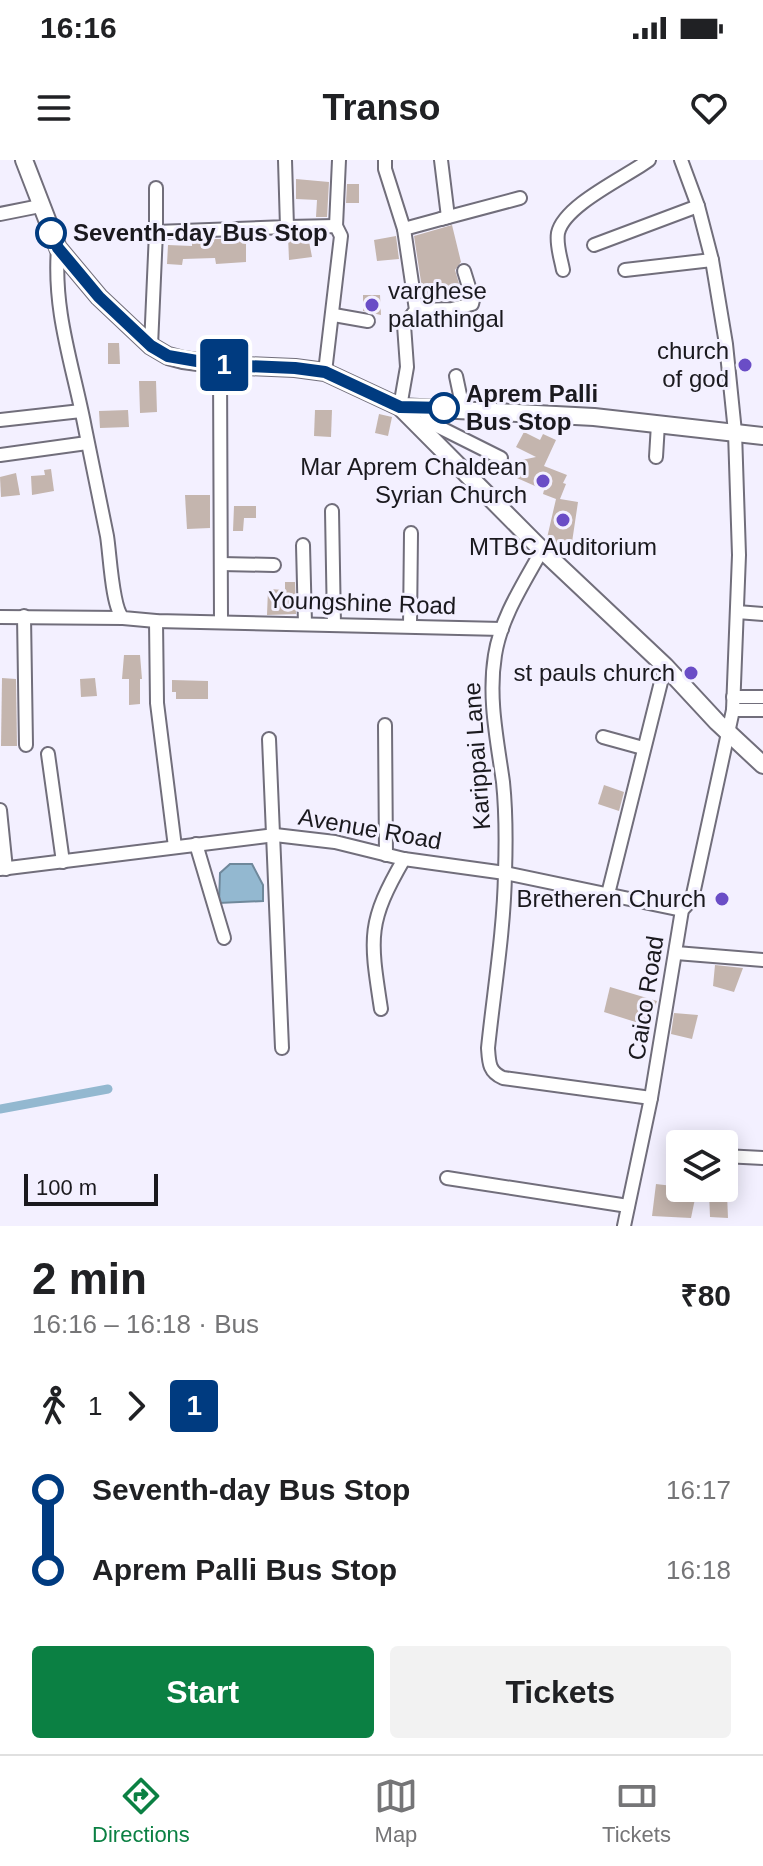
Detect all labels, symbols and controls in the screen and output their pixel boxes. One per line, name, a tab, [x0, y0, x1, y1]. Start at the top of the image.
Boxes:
text: 16:16	[40, 11, 117, 44]
icon: menu	[32, 86, 76, 130]
icon: heart	[687, 86, 731, 130]
text: Transo	[322, 87, 441, 128]
marker: Seventh-day Bus Stop	[36, 218, 66, 248]
place label: Seventh-day Bus Stop	[73, 219, 328, 246]
place label: varghese palathingal	[388, 277, 504, 332]
marker: varghese palathingal	[363, 296, 381, 314]
place label: church of god	[657, 337, 729, 392]
line badge: 1	[198, 339, 250, 391]
text: 1	[216, 349, 232, 380]
marker: church of god	[736, 356, 754, 374]
place label: Aprem Palli Bus Stop	[466, 380, 598, 435]
marker: Aprem Palli Bus Stop	[429, 393, 459, 423]
place label: Mar Aprem Chaldean Syrian Church	[300, 453, 527, 508]
marker: Mar Aprem Chaldean Syrian Church	[534, 472, 552, 490]
marker: MTBC Auditorium	[554, 511, 572, 529]
place label: MTBC Auditorium	[469, 533, 657, 560]
street label: Youngshine Road	[267, 586, 457, 619]
place label: st pauls church	[514, 659, 675, 686]
marker: st pauls church	[682, 664, 700, 682]
street label: Karippai Lane	[458, 681, 495, 831]
street label: Avenue Road	[296, 803, 444, 854]
place label: Bretheren Church	[517, 885, 706, 912]
marker: Bretheren Church	[713, 890, 731, 908]
street label: Caico Road	[622, 934, 669, 1062]
map controls	[666, 1130, 738, 1202]
button: layers	[666, 1130, 738, 1202]
scale bar	[24, 1170, 158, 1206]
text: 100 m	[36, 1175, 97, 1200]
text: 2 min	[32, 1254, 147, 1303]
text: ₹80	[680, 1279, 731, 1312]
text: 16:16 – 16:18 · Bus	[32, 1309, 259, 1339]
icon: walk	[32, 1384, 76, 1428]
icon: forward	[114, 1384, 158, 1428]
text: 1	[186, 1390, 202, 1421]
text: 1	[88, 1391, 102, 1421]
text: Seventh-day Bus Stop	[92, 1473, 410, 1506]
text: 16:17	[666, 1475, 731, 1505]
text: Aprem Palli Bus Stop	[92, 1553, 397, 1586]
text: 16:18	[666, 1555, 731, 1585]
button: Start	[32, 1646, 374, 1738]
button: Tickets	[390, 1646, 731, 1738]
tab: Directions	[92, 1774, 190, 1848]
tab: Map	[374, 1774, 418, 1848]
tab: Tickets	[602, 1774, 671, 1848]

